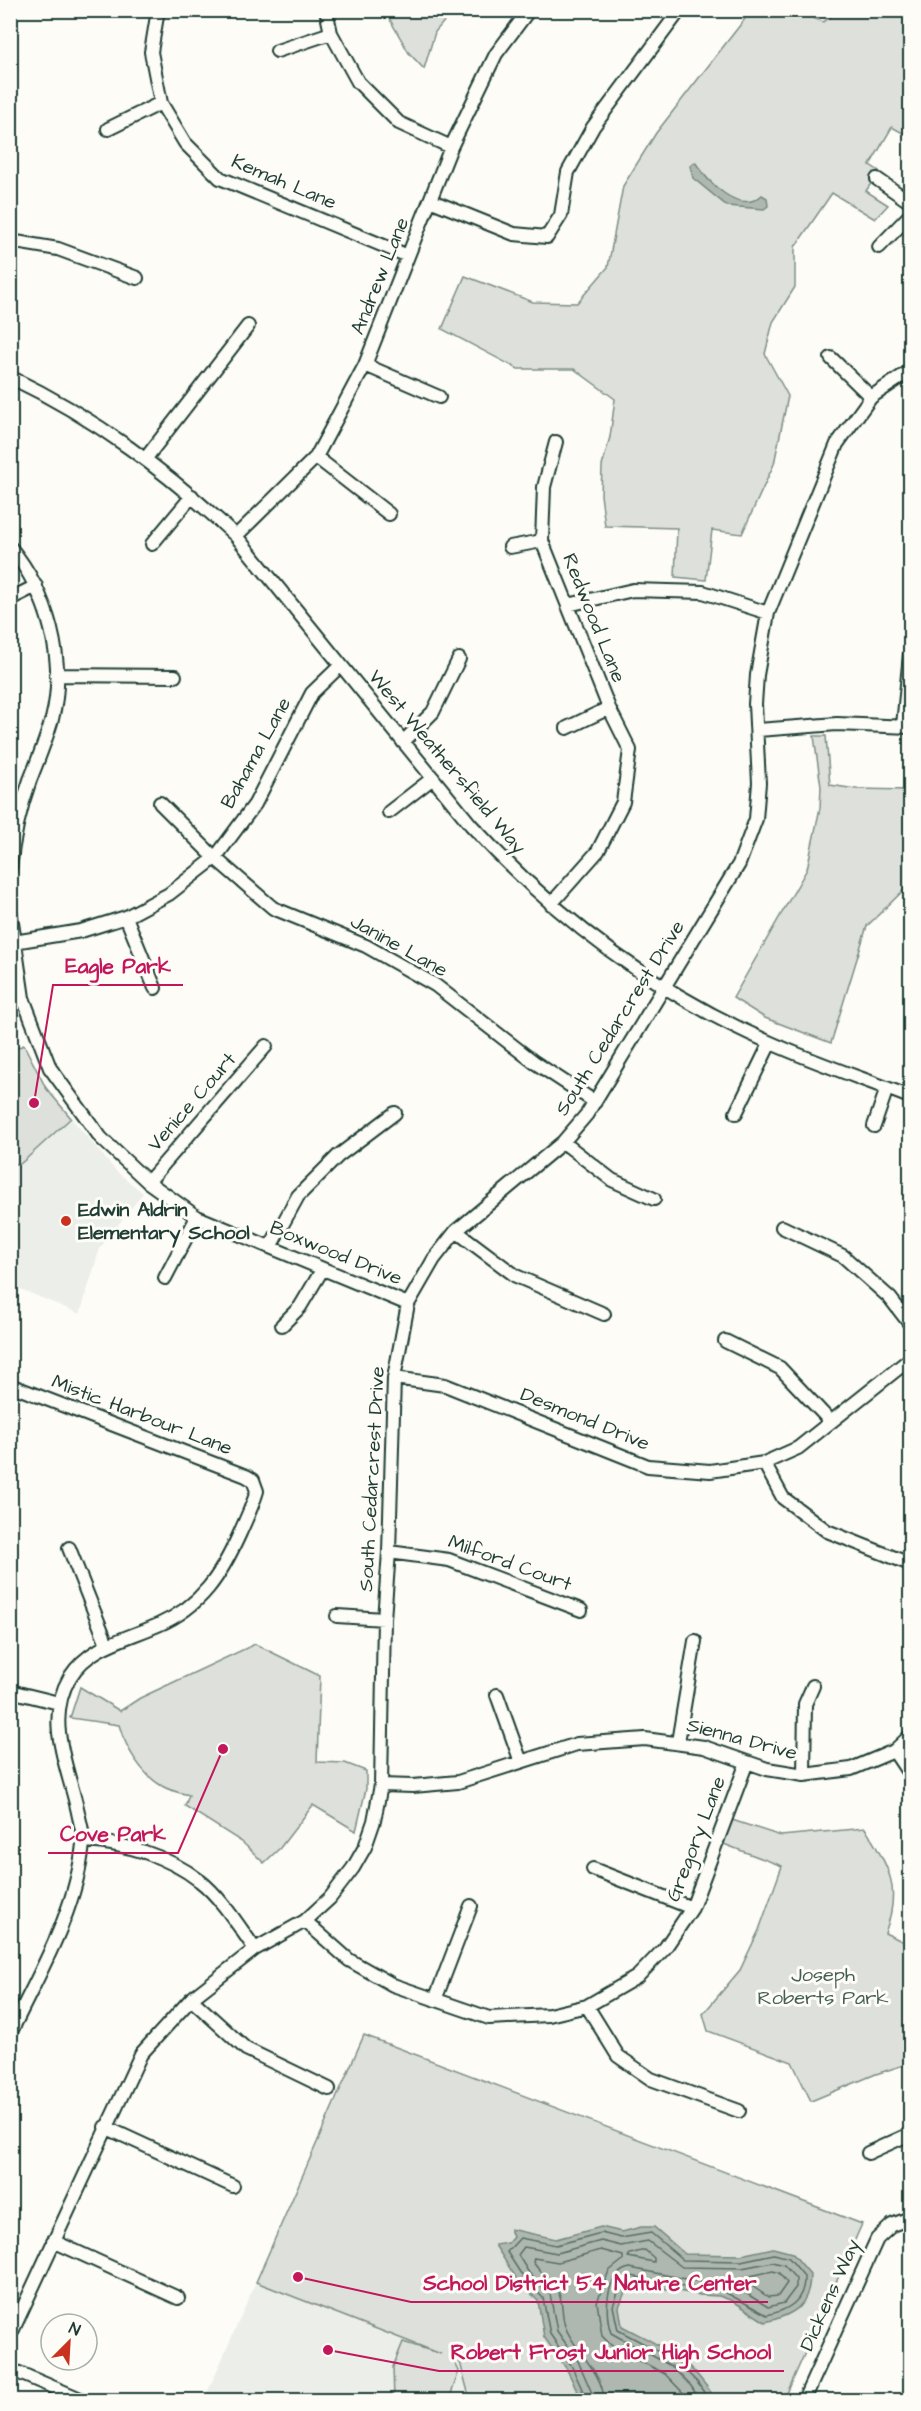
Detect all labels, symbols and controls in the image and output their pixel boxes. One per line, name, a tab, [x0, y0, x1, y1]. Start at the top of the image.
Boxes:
street label: Kemah Lane	[227, 147, 341, 217]
street label: Andrew Lane	[344, 213, 416, 339]
street label: Redwood Lane	[555, 549, 633, 687]
street label: West Weathersfield Way	[361, 664, 532, 861]
street label: Bahama Lane	[214, 692, 298, 814]
street label: Janine Lane	[345, 908, 453, 984]
street label: South Cedarcrest Drive	[548, 915, 692, 1121]
callout: Eagle Park	[53, 946, 183, 985]
text: Eagle Park	[65, 952, 171, 983]
street label: Venice Court	[141, 1047, 243, 1157]
place label: Edwin Aldrin Elementary School	[78, 1196, 250, 1248]
marker: Edwin Aldrin Elementary School	[59, 1214, 73, 1228]
street label: Boxwood Drive	[266, 1214, 406, 1292]
street label: South Cedarcrest Drive	[352, 1365, 392, 1592]
street label: Mistic Harbour Lane	[48, 1368, 236, 1462]
street label: Desmond Drive	[516, 1380, 654, 1458]
street label: Milford Court	[444, 1528, 576, 1598]
street label: Sienna Drive	[684, 1711, 800, 1767]
street label: Gregory Lane	[659, 1772, 734, 1906]
callout: Cove Park	[48, 1814, 178, 1853]
text: Cove Park	[60, 1820, 166, 1849]
park label: Joseph Roberts Park	[758, 1961, 888, 2012]
street label: Dickens Way	[793, 2235, 868, 2356]
callout: School District 54 Nature Center	[411, 2263, 768, 2302]
text: School District 54 Nature Center	[422, 2269, 757, 2298]
north arrow	[39, 2312, 99, 2372]
text: N	[66, 2317, 84, 2341]
callout: Robert Frost Junior High School	[439, 2332, 784, 2371]
text: Robert Frost Junior High School	[451, 2338, 772, 2369]

